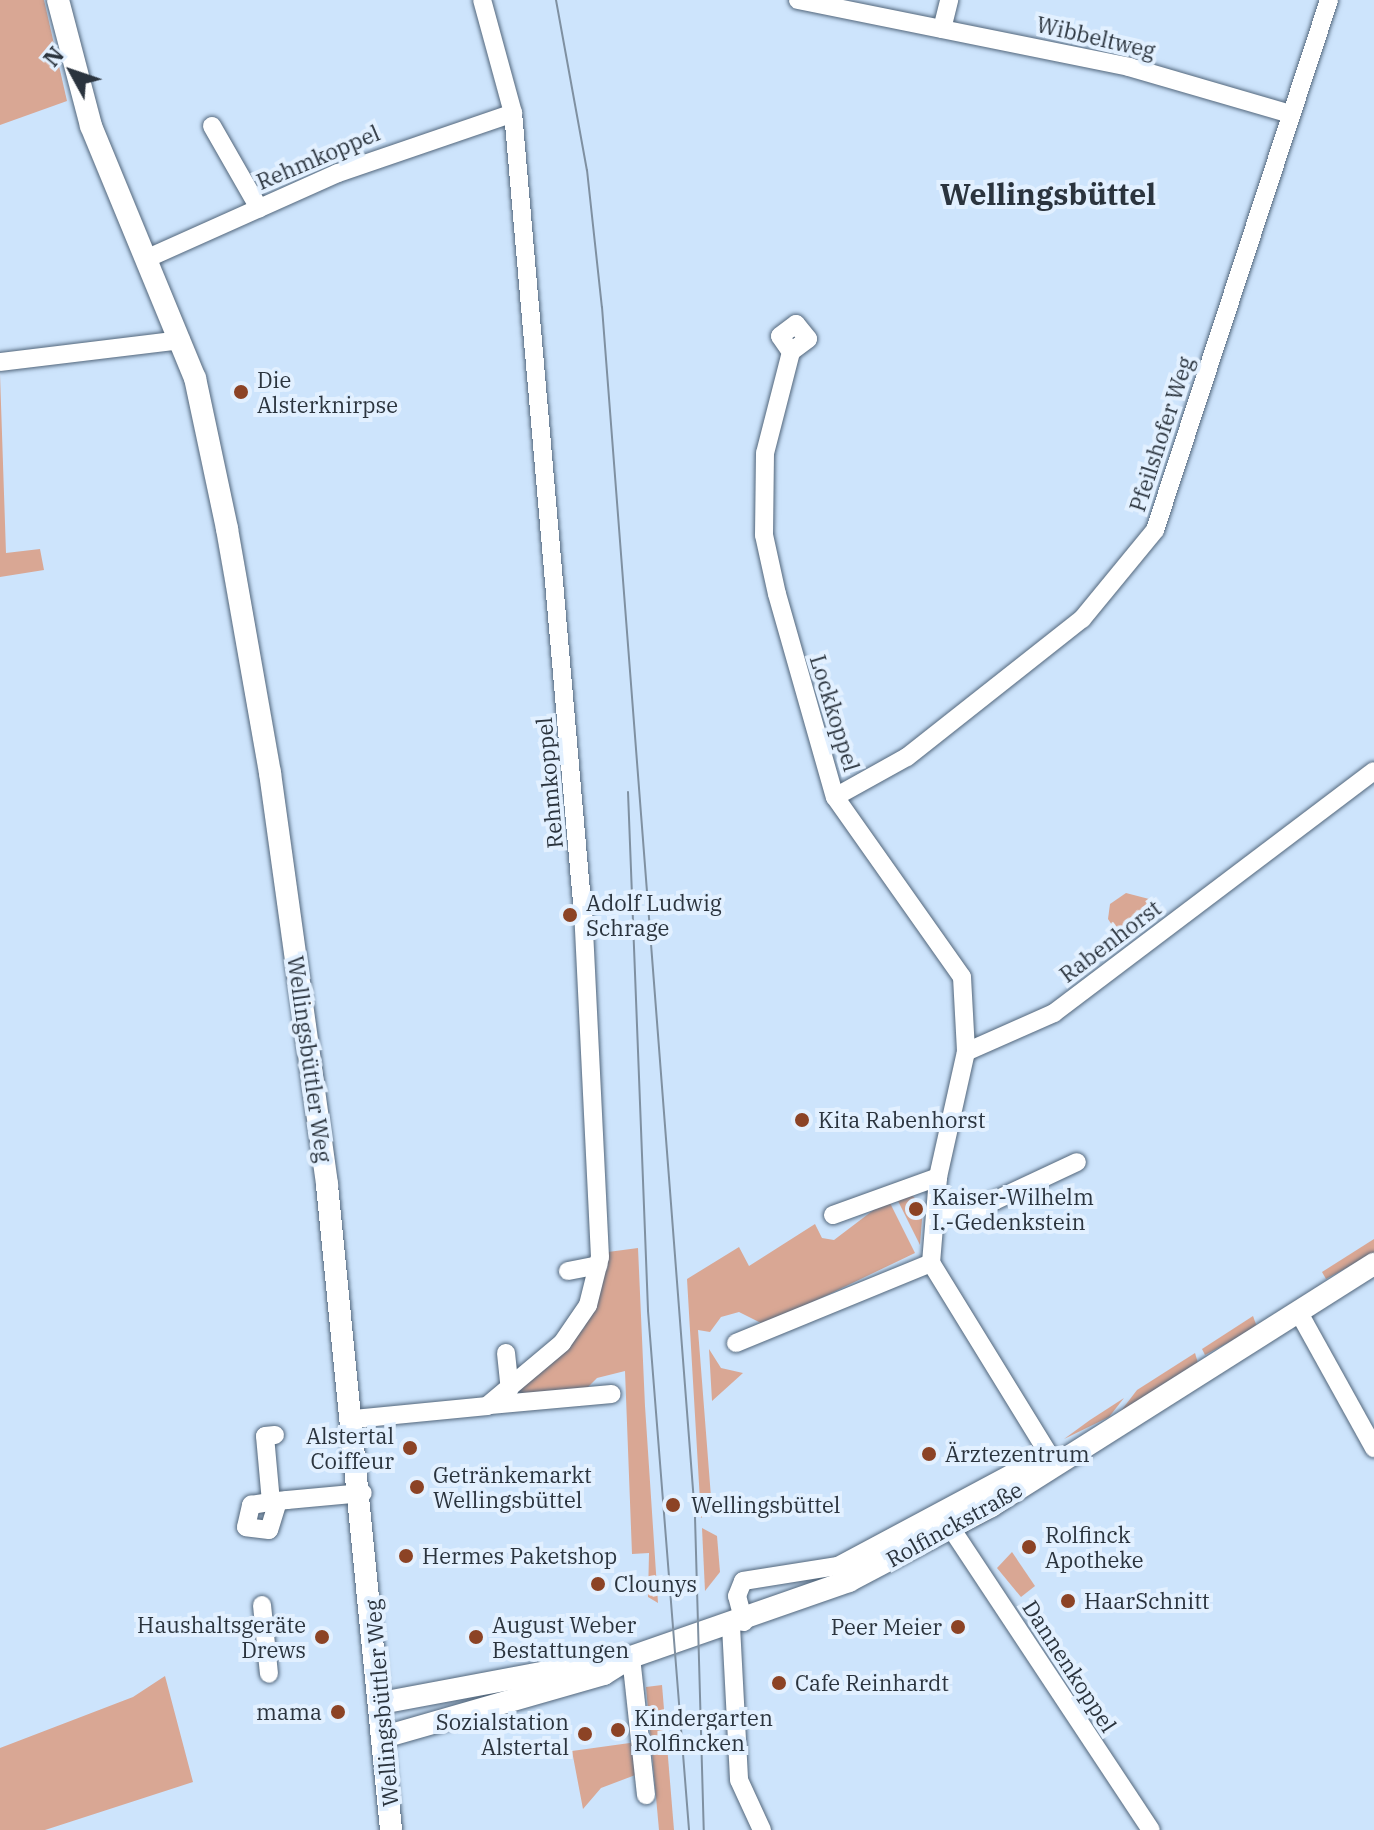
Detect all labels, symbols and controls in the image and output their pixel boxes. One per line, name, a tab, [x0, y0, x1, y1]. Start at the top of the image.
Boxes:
street label: Wibbeltweg	[1034, 10, 1158, 64]
north arrow	[32, 32, 112, 112]
text: N	[37, 40, 70, 72]
street label: Rehmkoppel	[252, 119, 384, 195]
district label: Wellingsbüttel	[940, 176, 1156, 212]
street label: Pfeilshofer Weg	[1124, 353, 1198, 515]
place label: Die Alsterknirpse	[257, 366, 398, 418]
marker: Die Alsterknirpse	[232, 383, 250, 401]
street label: Lockkoppel	[805, 652, 865, 774]
street label: Rehmkoppel	[530, 716, 568, 850]
place label: Adolf Ludwig Schrage	[586, 889, 722, 940]
street label: Rabenhorst	[1054, 894, 1166, 988]
marker: Adolf Ludwig Schrage	[561, 906, 579, 924]
street label: Wellingsbüttler Weg	[282, 954, 338, 1164]
place label: Kita Rabenhorst	[818, 1107, 985, 1133]
marker: Kita Rabenhorst	[793, 1111, 811, 1129]
place label: Kaiser-Wilhelm I.-Gedenkstein	[932, 1183, 1094, 1234]
marker: Kaiser-Wilhelm I.-Gedenkstein	[907, 1200, 925, 1218]
place label: Alstertal Coiffeur	[306, 1422, 394, 1474]
marker: Alstertal Coiffeur	[401, 1439, 419, 1457]
place label: Ärztezentrum	[945, 1441, 1090, 1467]
marker: Ärztezentrum	[920, 1445, 938, 1463]
place label: Getränkemarkt Wellingsbüttel	[433, 1461, 592, 1512]
street label: Rolfinckstraße	[881, 1476, 1027, 1572]
marker: Getränkemarkt Wellingsbüttel	[408, 1478, 426, 1496]
place label: Wellingsbüttel	[691, 1492, 840, 1518]
marker: Wellingsbüttel	[662, 1494, 684, 1516]
place label: Rolfinck Apotheke	[1045, 1521, 1144, 1572]
marker: Rolfinck Apotheke	[1020, 1538, 1038, 1556]
place label: Hermes Paketshop	[422, 1543, 617, 1569]
marker: Hermes Paketshop	[397, 1547, 415, 1565]
place label: Clounys	[614, 1571, 697, 1597]
marker: Clounys	[589, 1575, 607, 1593]
place label: HaarSchnitt	[1084, 1588, 1210, 1614]
marker: HaarSchnitt	[1059, 1592, 1077, 1610]
street label: Dannenkoppel	[1018, 1595, 1122, 1737]
street label: Wellingsbüttler Weg	[359, 1598, 403, 1808]
place label: Haushaltsgeräte Drews	[137, 1611, 306, 1662]
place label: August Weber Bestattungen	[492, 1611, 636, 1662]
place label: Peer Meier	[831, 1614, 942, 1640]
marker: Peer Meier	[949, 1618, 967, 1636]
marker: Haushaltsgeräte Drews	[313, 1628, 331, 1646]
marker: August Weber Bestattungen	[467, 1628, 485, 1646]
place label: Cafe Reinhardt	[795, 1670, 949, 1696]
marker: Cafe Reinhardt	[770, 1674, 788, 1692]
place label: mama	[256, 1699, 322, 1725]
marker: mama	[329, 1703, 347, 1721]
place label: Kindergarten Rolfincken	[634, 1704, 773, 1756]
place label: Sozialstation Alstertal	[436, 1708, 569, 1760]
marker: Kindergarten Rolfincken	[609, 1721, 627, 1739]
marker: Sozialstation Alstertal	[576, 1725, 594, 1743]

